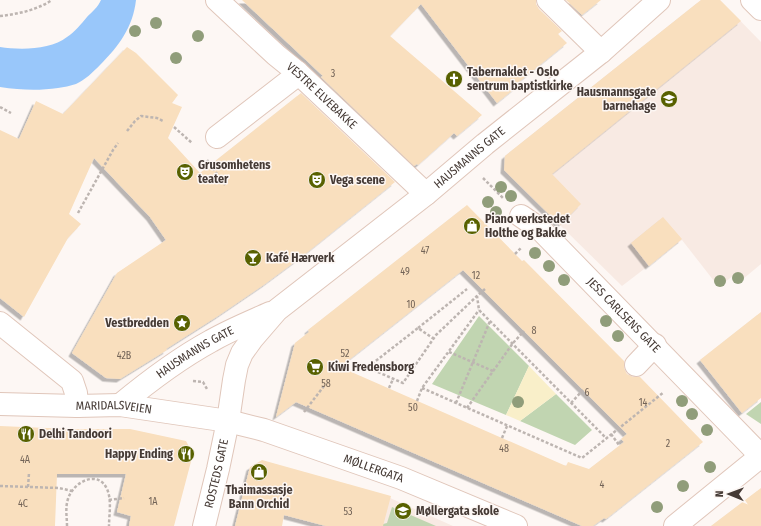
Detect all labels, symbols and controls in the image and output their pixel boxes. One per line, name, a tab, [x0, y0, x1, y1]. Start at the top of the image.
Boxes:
street label: VESTRE ELVEBAKKE	[284, 60, 360, 132]
place label: Tabernaklet - Oslo sentrum baptistkirke	[467, 65, 572, 93]
house number: 3	[331, 68, 336, 80]
church icon: Tabernaklet - Oslo sentrum baptistkirke	[444, 69, 464, 89]
place label: Hausmannsgate barnehage	[577, 85, 656, 113]
school or university icon: Hausmannsgate barnehage	[659, 89, 679, 109]
street label: HAUSMANNS GATE	[431, 124, 508, 191]
place label: Grusomhetens teater	[198, 158, 271, 186]
theatre icon: Grusomhetens teater	[175, 162, 195, 182]
theatre icon: Vega scene	[307, 170, 327, 190]
place label: Vega scene	[329, 173, 385, 187]
place label: Piano verkstedet Holthe og Bakke	[485, 212, 571, 240]
shop icon: Piano verkstedet Holthe og Bakke	[462, 216, 482, 236]
house number: 47	[421, 245, 429, 257]
bar icon: Kafé Hærverk	[243, 248, 263, 268]
place label: Kafé Hærverk	[266, 251, 335, 265]
house number: 49	[400, 266, 410, 278]
house number: 12	[472, 270, 481, 282]
street label: JESS CARLSENS GATE	[584, 275, 663, 356]
house number: 10	[406, 299, 416, 311]
place icon: Vestbredden	[172, 313, 192, 333]
place label: Vestbredden	[104, 316, 169, 330]
street label: HAUSMANNS GATE	[153, 323, 236, 381]
house number: 8	[532, 325, 537, 337]
house number: 52	[341, 348, 350, 360]
house number: 42B	[117, 350, 132, 362]
supermarket icon: Kiwi Fredensborg	[305, 357, 325, 377]
place label: Kiwi Fredensborg	[328, 360, 414, 374]
house number: 58	[321, 378, 331, 390]
house number: 6	[585, 387, 590, 399]
house number: 14	[639, 397, 648, 409]
street label: MARIDALSVEIEN	[76, 398, 153, 417]
house number: 50	[408, 402, 418, 414]
restaurant icon: Delhi Tandoori	[16, 424, 36, 444]
place label: Delhi Tandoori	[39, 427, 112, 441]
street label: ROSTEDS GATE	[202, 437, 231, 509]
house number: 2	[666, 438, 671, 450]
house number: 48	[499, 443, 509, 455]
restaurant icon: Happy Ending	[176, 444, 196, 464]
place label: Happy Ending	[105, 447, 173, 461]
street label: MØLLERGATA	[342, 451, 406, 486]
house number: 4A	[20, 454, 31, 466]
shop icon: Thaimassasje Bann Orchid	[249, 462, 269, 482]
north arrow	[709, 474, 749, 514]
house number: 4	[600, 479, 605, 491]
place label: Thaimassasje Bann Orchid	[225, 483, 293, 511]
text: N	[713, 490, 726, 497]
house number: 1A	[148, 496, 158, 508]
house number: 4C	[18, 498, 28, 510]
school or university icon: Møllergata skole	[393, 501, 413, 521]
place label: Møllergata skole	[416, 504, 499, 518]
house number: 53	[343, 506, 353, 518]

